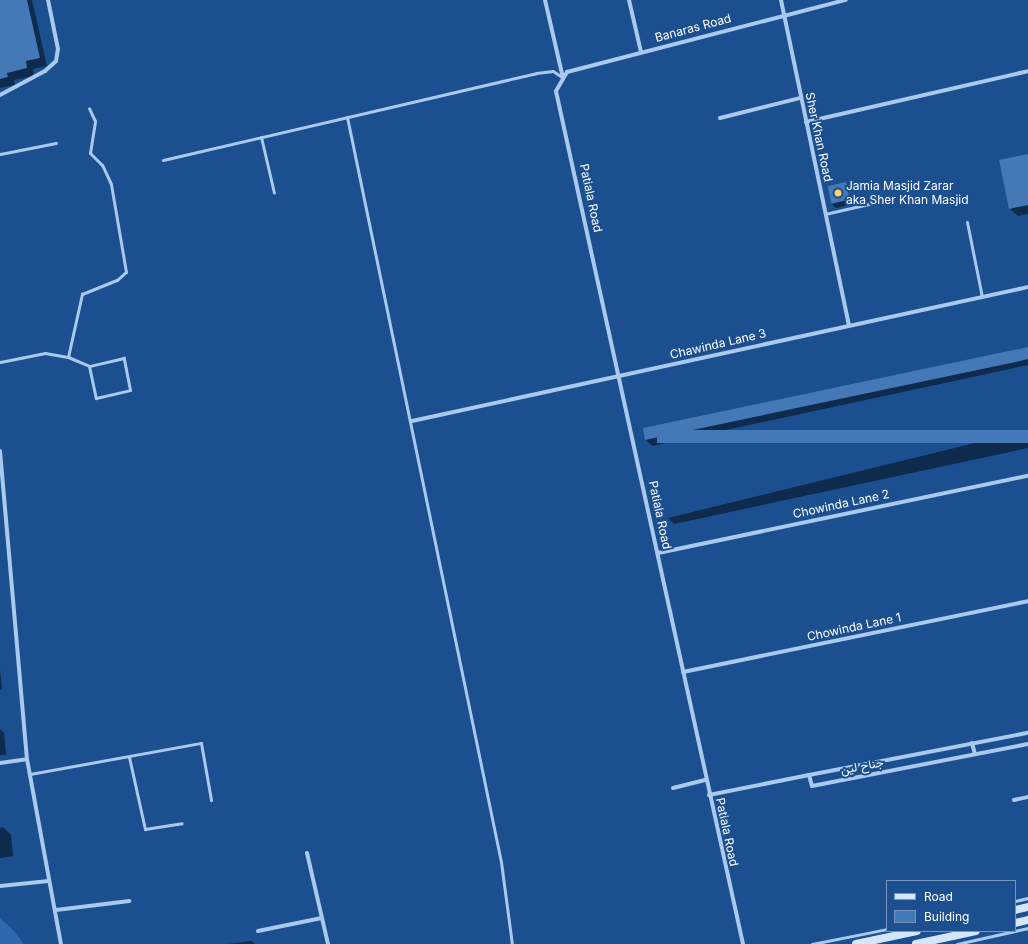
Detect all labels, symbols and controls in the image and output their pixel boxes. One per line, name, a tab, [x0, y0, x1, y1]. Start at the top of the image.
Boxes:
street label: Banaras Road	[653, 11, 733, 45]
street label: Sher Khan Road	[802, 91, 836, 183]
street label: Patiala Road	[577, 162, 605, 234]
place label: Jamia Masjid Zarar aka Sher Khan Masjid	[846, 179, 969, 207]
marker: Jamia Masjid Zarar aka Sher Khan Masjid	[833, 188, 843, 198]
street label: Chawinda Lane 3	[669, 326, 767, 362]
street label: Patiala Road	[646, 479, 674, 551]
street label: Chowinda Lane 2	[791, 487, 891, 521]
street label: Chowinda Lane 1	[806, 610, 902, 644]
street label: جناح لین	[839, 755, 885, 777]
street label: Patiala Road	[713, 796, 741, 868]
legend	[886, 880, 1016, 932]
text: Road	[924, 889, 953, 904]
text: Building	[924, 909, 969, 924]

